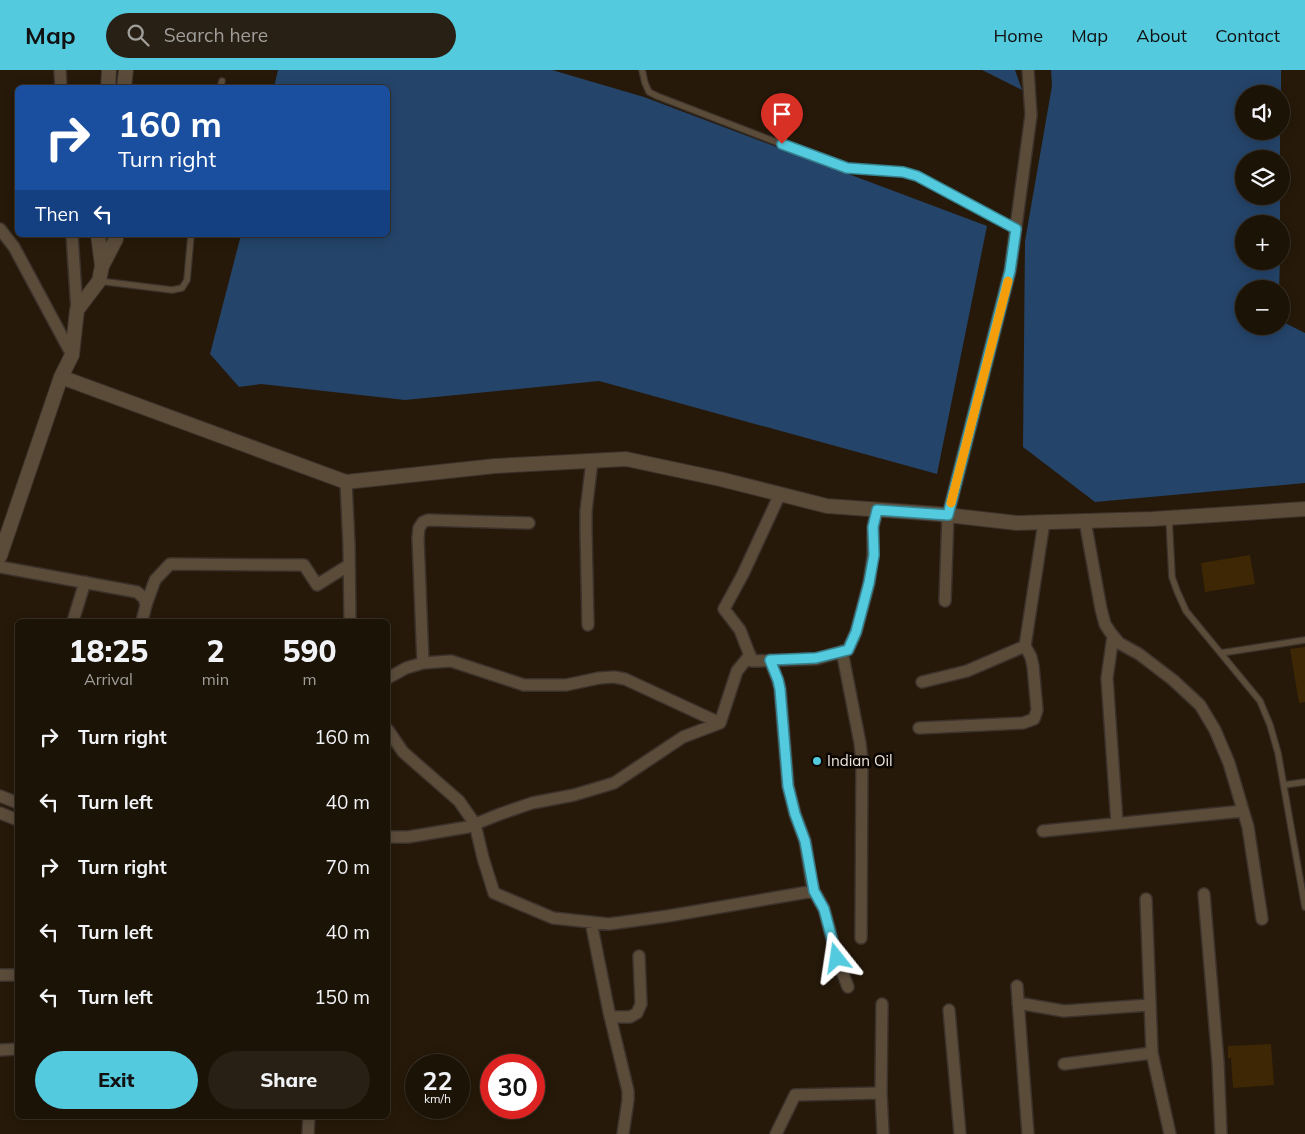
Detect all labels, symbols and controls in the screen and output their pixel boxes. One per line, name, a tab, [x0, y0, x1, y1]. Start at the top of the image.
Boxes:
search box	[106, 13, 456, 58]
text: Map	[25, 20, 76, 50]
icon: search	[124, 21, 152, 49]
text: Search here	[164, 23, 268, 47]
text: Home	[993, 24, 1043, 47]
text: Map	[1071, 24, 1108, 47]
text: About	[1136, 24, 1187, 47]
text: Contact	[1215, 24, 1280, 47]
map controls	[1235, 85, 1290, 335]
button: sound	[1235, 85, 1290, 140]
pin	[761, 93, 803, 144]
icon: arrive	[768, 100, 796, 128]
text: 160 m	[118, 102, 222, 146]
icon: right	[35, 105, 100, 170]
text: Turn right	[118, 145, 216, 173]
button: layers	[1235, 150, 1290, 205]
icon: left	[89, 200, 117, 228]
text: Then	[35, 202, 79, 226]
button: +	[1235, 215, 1290, 270]
button: −	[1235, 280, 1290, 335]
text: 18:25	[68, 632, 148, 670]
text: 2	[206, 632, 224, 670]
text: 590	[283, 632, 337, 670]
text: Arrival	[84, 669, 133, 689]
text: min	[202, 669, 229, 689]
text: m	[302, 669, 317, 689]
icon: right	[35, 723, 63, 751]
text: Turn right	[78, 725, 167, 749]
text: 160 m	[314, 725, 370, 749]
place label: Indian Oil	[827, 751, 893, 770]
marker: Indian Oil	[811, 755, 823, 767]
icon: left	[35, 788, 63, 816]
text: Turn left	[78, 790, 153, 814]
text: 40 m	[326, 790, 370, 814]
icon: right	[35, 853, 63, 881]
text: Turn right	[78, 855, 167, 879]
text: 70 m	[326, 855, 370, 879]
icon: left	[35, 918, 63, 946]
text: Turn left	[78, 920, 153, 944]
text: 40 m	[326, 920, 370, 944]
position arrow	[810, 931, 862, 983]
icon: left	[35, 983, 63, 1011]
text: Turn left	[78, 985, 153, 1009]
text: 150 m	[314, 985, 370, 1009]
button: Exit	[35, 1051, 198, 1109]
button: Share	[208, 1051, 370, 1109]
speed limit sign: 30	[480, 1054, 545, 1119]
text: 22	[422, 1065, 453, 1096]
text: km/h	[424, 1091, 451, 1106]

